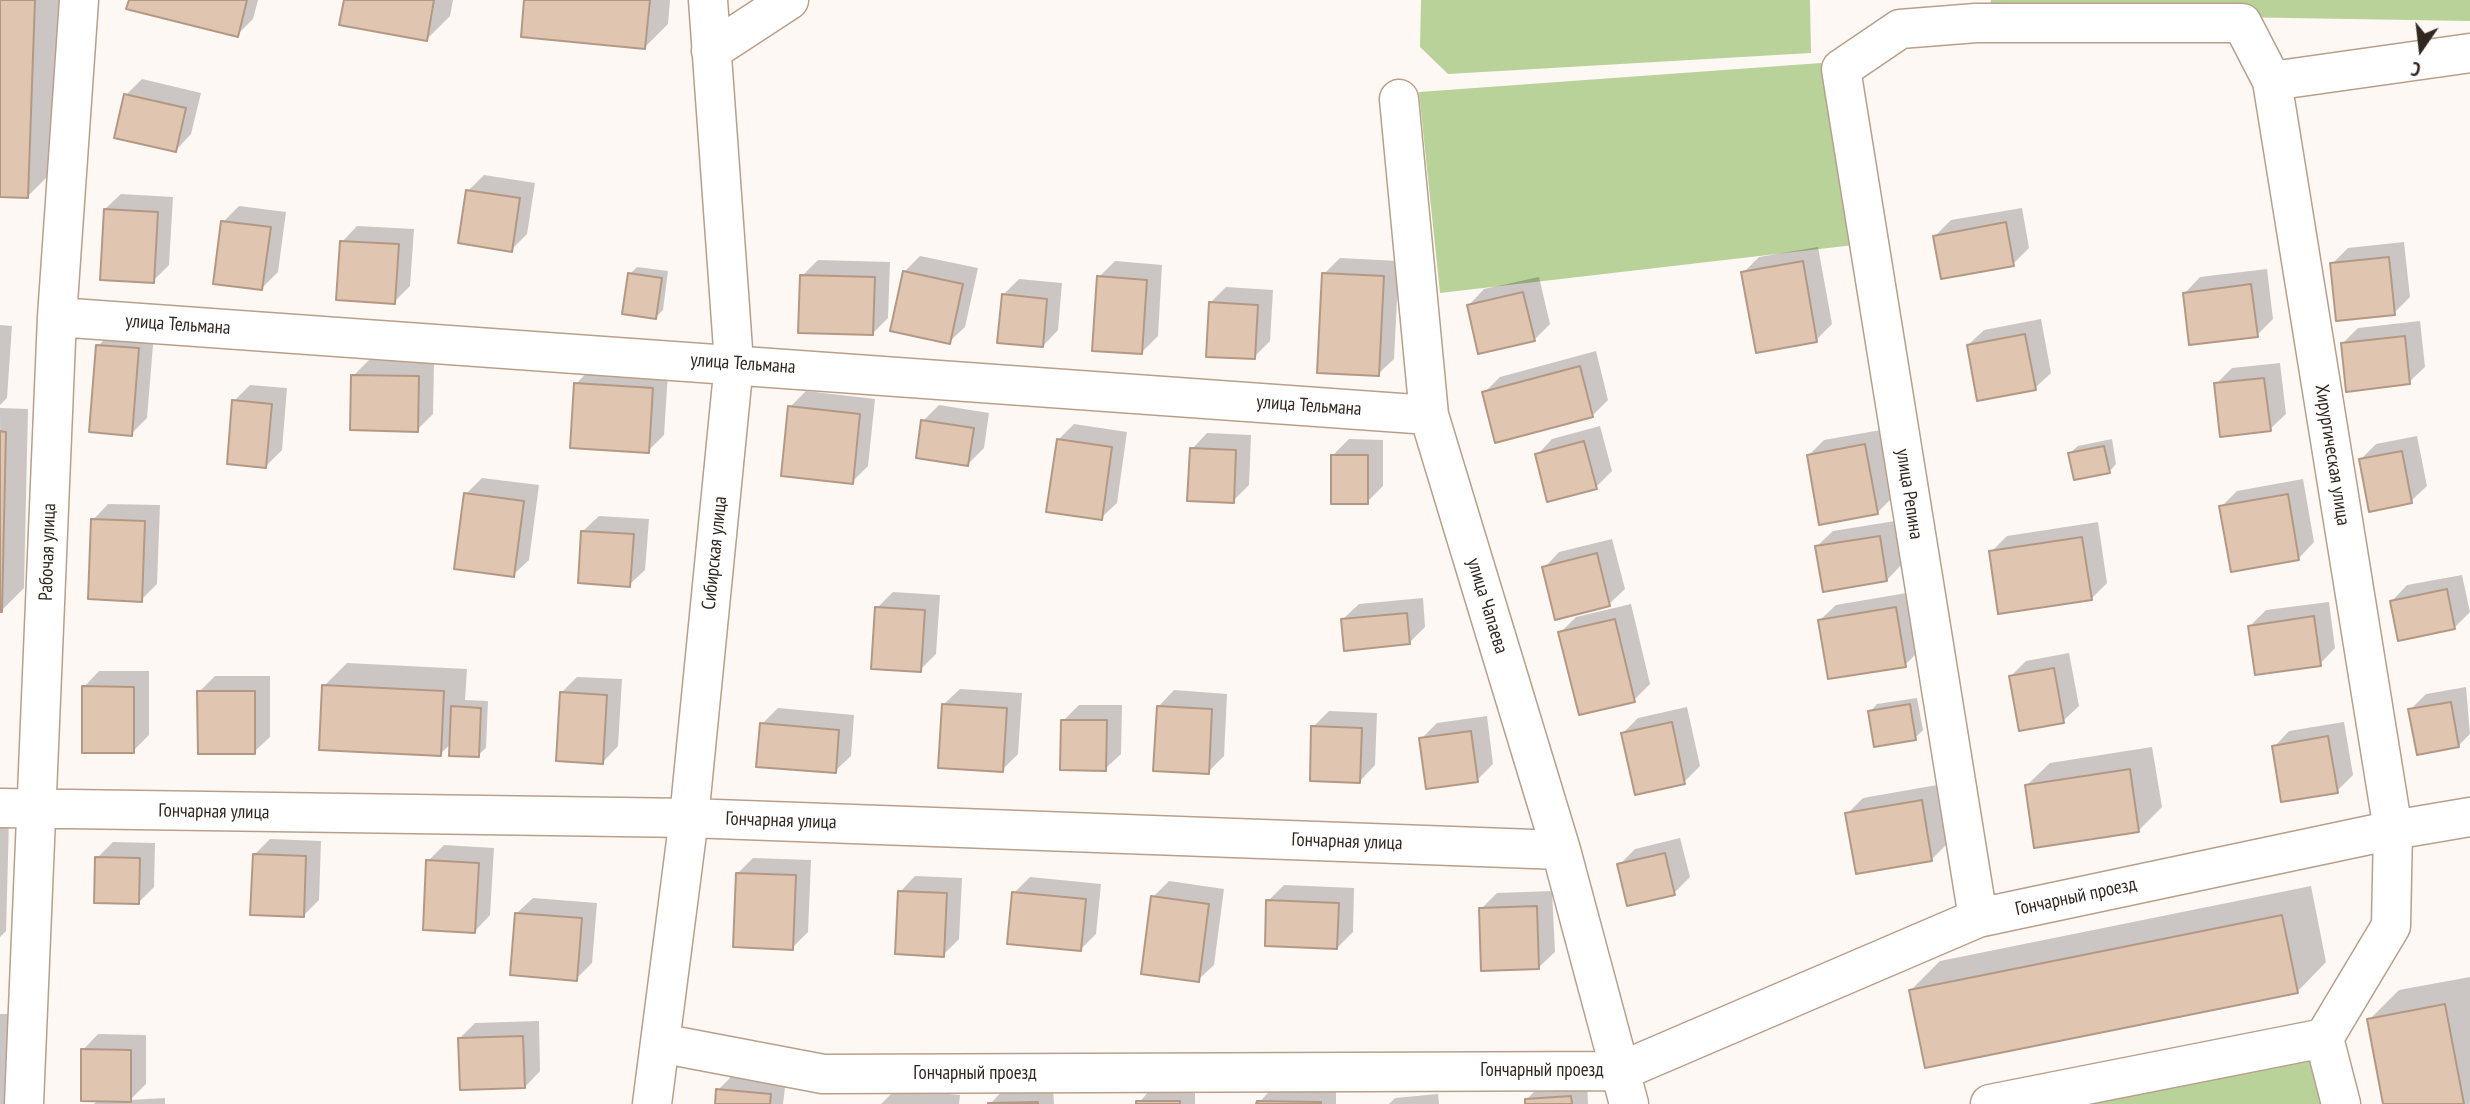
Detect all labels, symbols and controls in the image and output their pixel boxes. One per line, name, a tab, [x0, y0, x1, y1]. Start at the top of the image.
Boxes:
north arrow	[2386, 14, 2456, 84]
text: С	[2409, 57, 2423, 82]
street label: улица Тельмана	[125, 310, 231, 340]
street label: улица Тельмана	[690, 349, 796, 379]
street label: Хирургическая улица	[2310, 383, 2354, 527]
street label: улица Тельмана	[1256, 391, 1362, 421]
street label: улица Репина	[1891, 447, 1927, 541]
street label: Сибирская улица	[698, 495, 732, 611]
street label: Рабочая улица	[35, 503, 61, 601]
street label: улица Чапаева	[1462, 555, 1512, 657]
street label: Гончарная улица	[158, 800, 270, 824]
street label: Гончарная улица	[725, 808, 837, 834]
street label: Гончарная улица	[1291, 829, 1403, 855]
street label: Гончарный проезд	[2013, 873, 2139, 921]
street label: Гончарный проезд	[1480, 1060, 1604, 1082]
street label: Гончарный проезд	[913, 1063, 1037, 1085]

